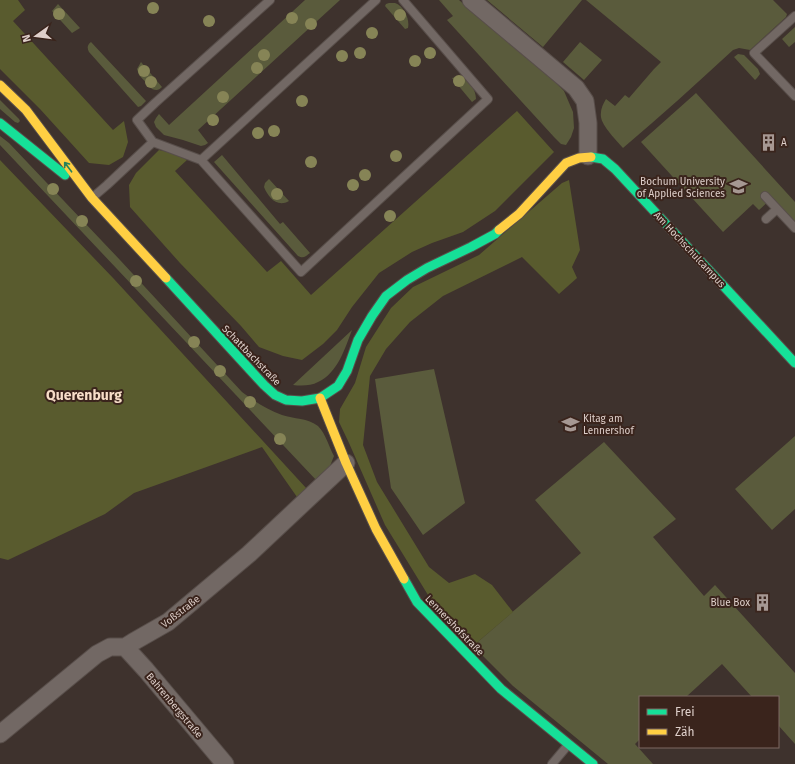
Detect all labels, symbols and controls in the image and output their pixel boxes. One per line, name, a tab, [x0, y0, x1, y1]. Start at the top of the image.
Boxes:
north arrow	[16, 16, 56, 56]
text: N	[20, 33, 34, 43]
building icon: A	[758, 132, 778, 152]
place label: A	[781, 137, 787, 149]
one-way arrow	[64, 161, 73, 172]
place label: Bochum University of Applied Sciences	[637, 176, 725, 200]
school or university icon: Bochum University of Applied Sciences	[728, 177, 748, 197]
street label: Am Hochschulcampus	[651, 209, 728, 290]
street label: Schattbachstraße	[219, 323, 283, 388]
district label: Querenburg	[46, 387, 122, 404]
place label: Kitag am Lennershof	[583, 413, 634, 437]
school or university icon: Kitag am Lennershof	[560, 414, 580, 434]
building icon: Blue Box	[753, 592, 773, 612]
street label: Voßstraße	[159, 593, 202, 631]
street label: Lennershofstraße	[422, 593, 486, 658]
place label: Blue Box	[710, 597, 750, 609]
street label: Bahrenbergstraße	[144, 671, 205, 741]
legend	[639, 696, 779, 748]
text: Frei	[675, 705, 695, 719]
text: Zäh	[675, 725, 695, 739]

